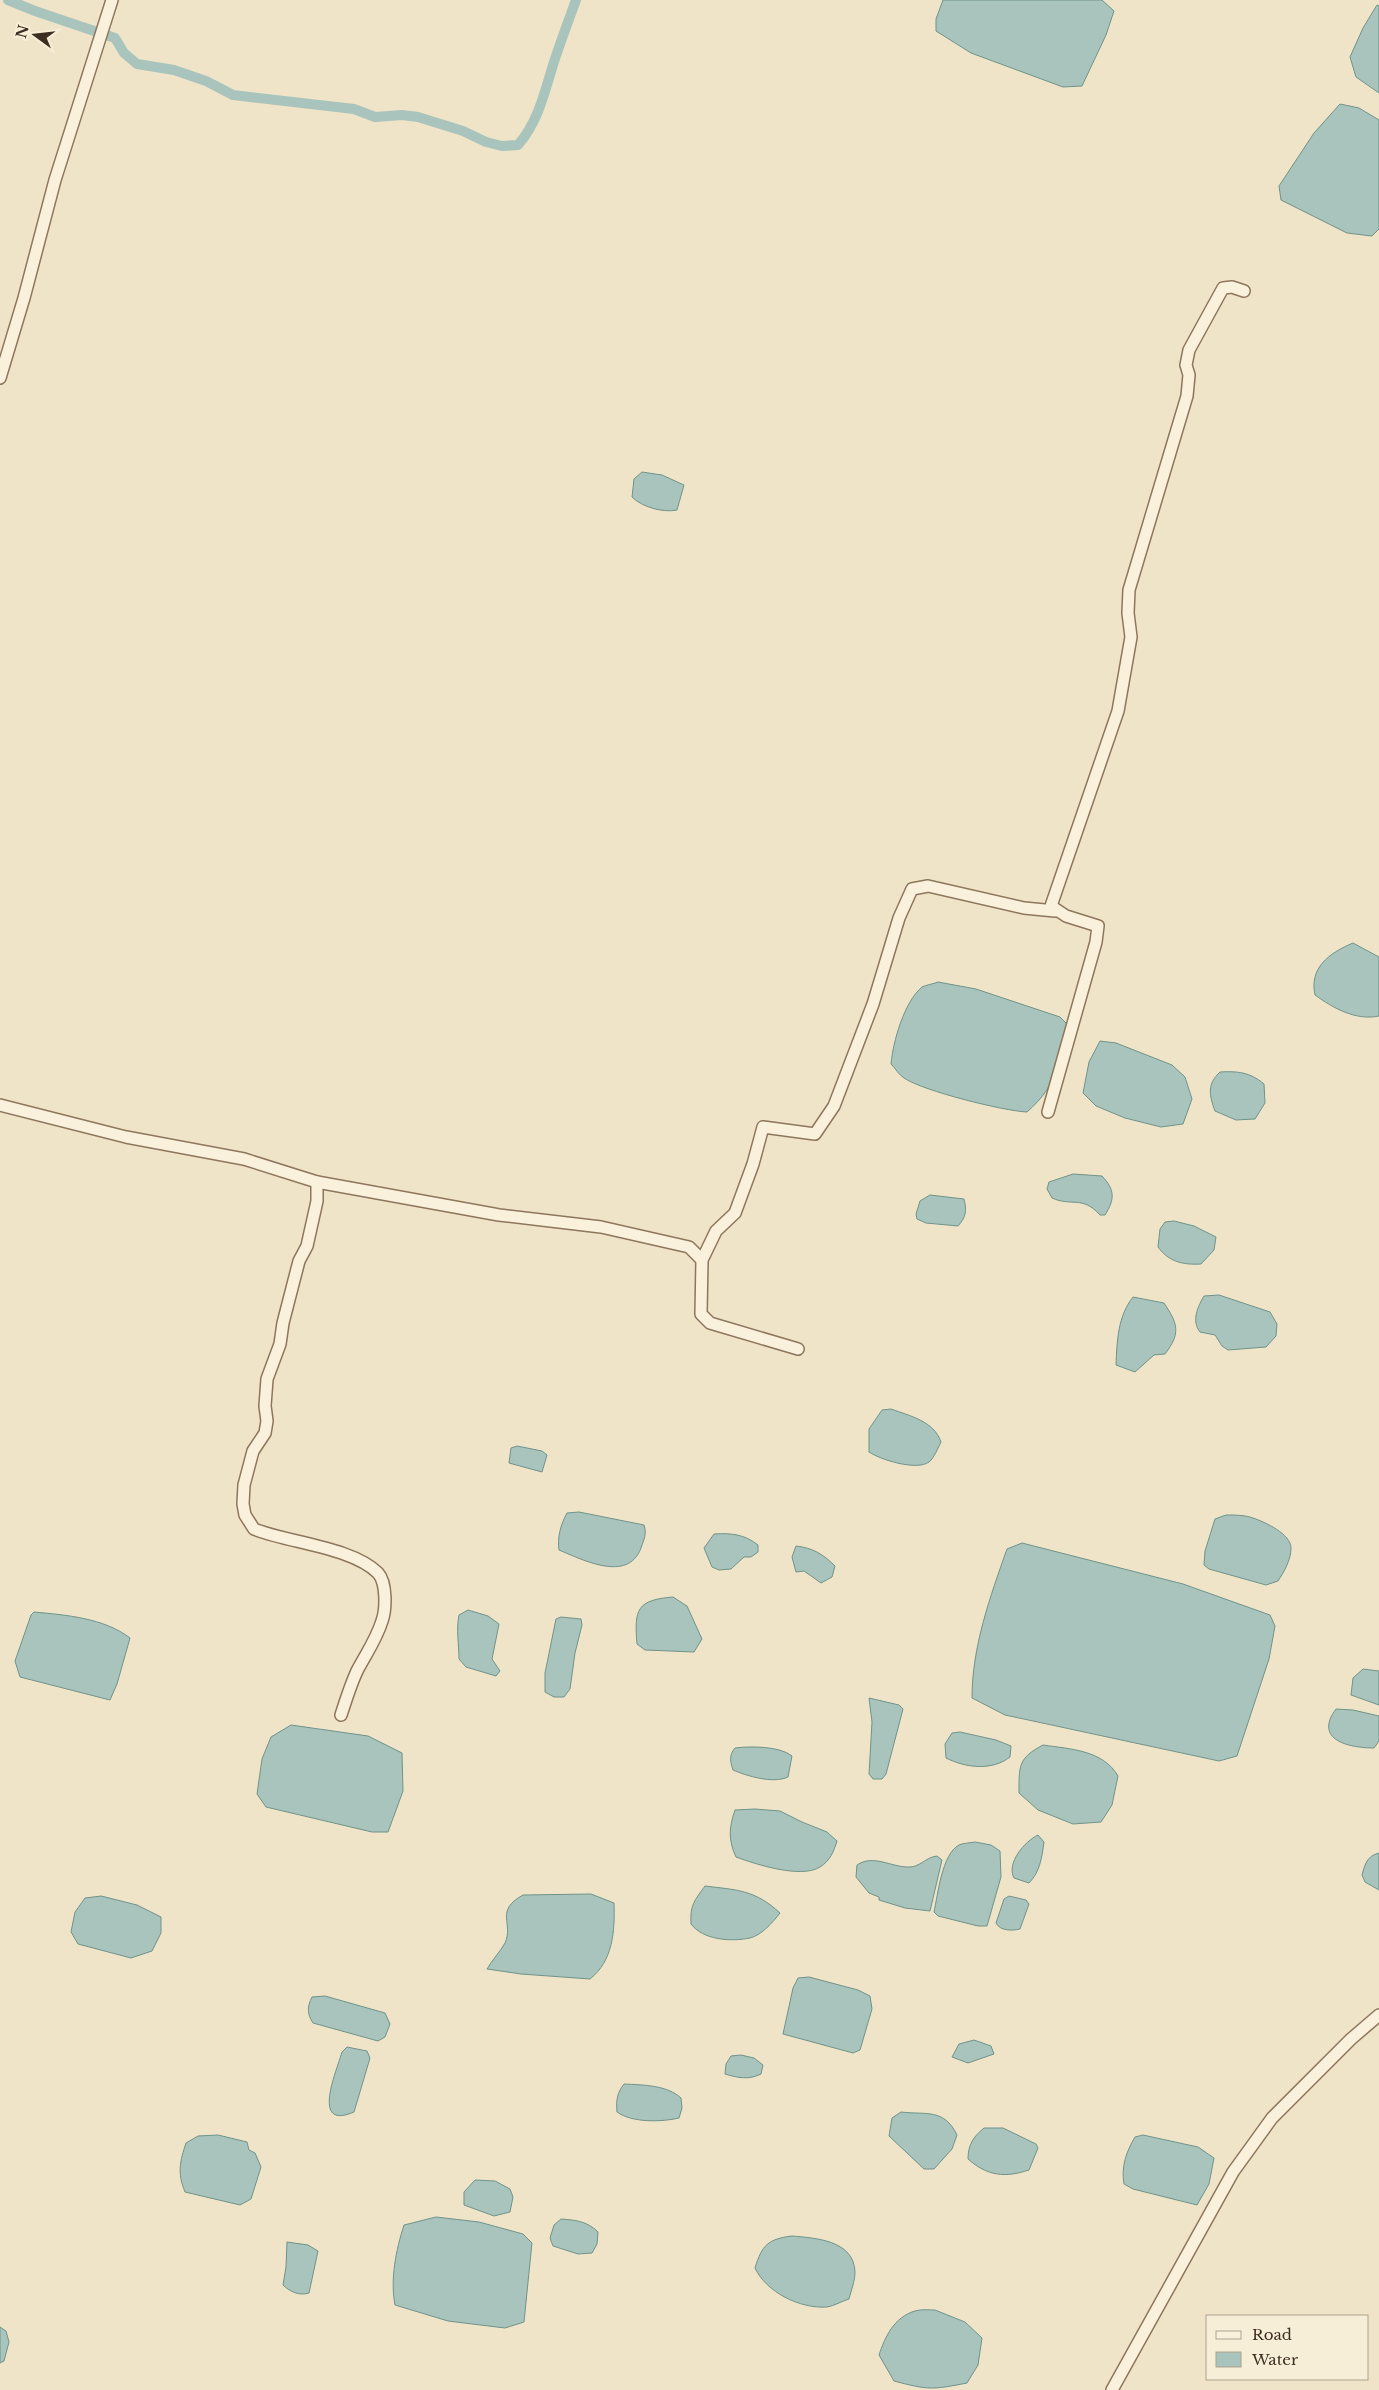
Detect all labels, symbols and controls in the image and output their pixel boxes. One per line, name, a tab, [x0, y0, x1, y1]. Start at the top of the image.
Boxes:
north arrow	[10, 10, 60, 60]
text: N	[12, 23, 33, 40]
legend	[1206, 2315, 1369, 2380]
text: Road	[1252, 2325, 1292, 2344]
text: Water	[1251, 2350, 1299, 2369]

